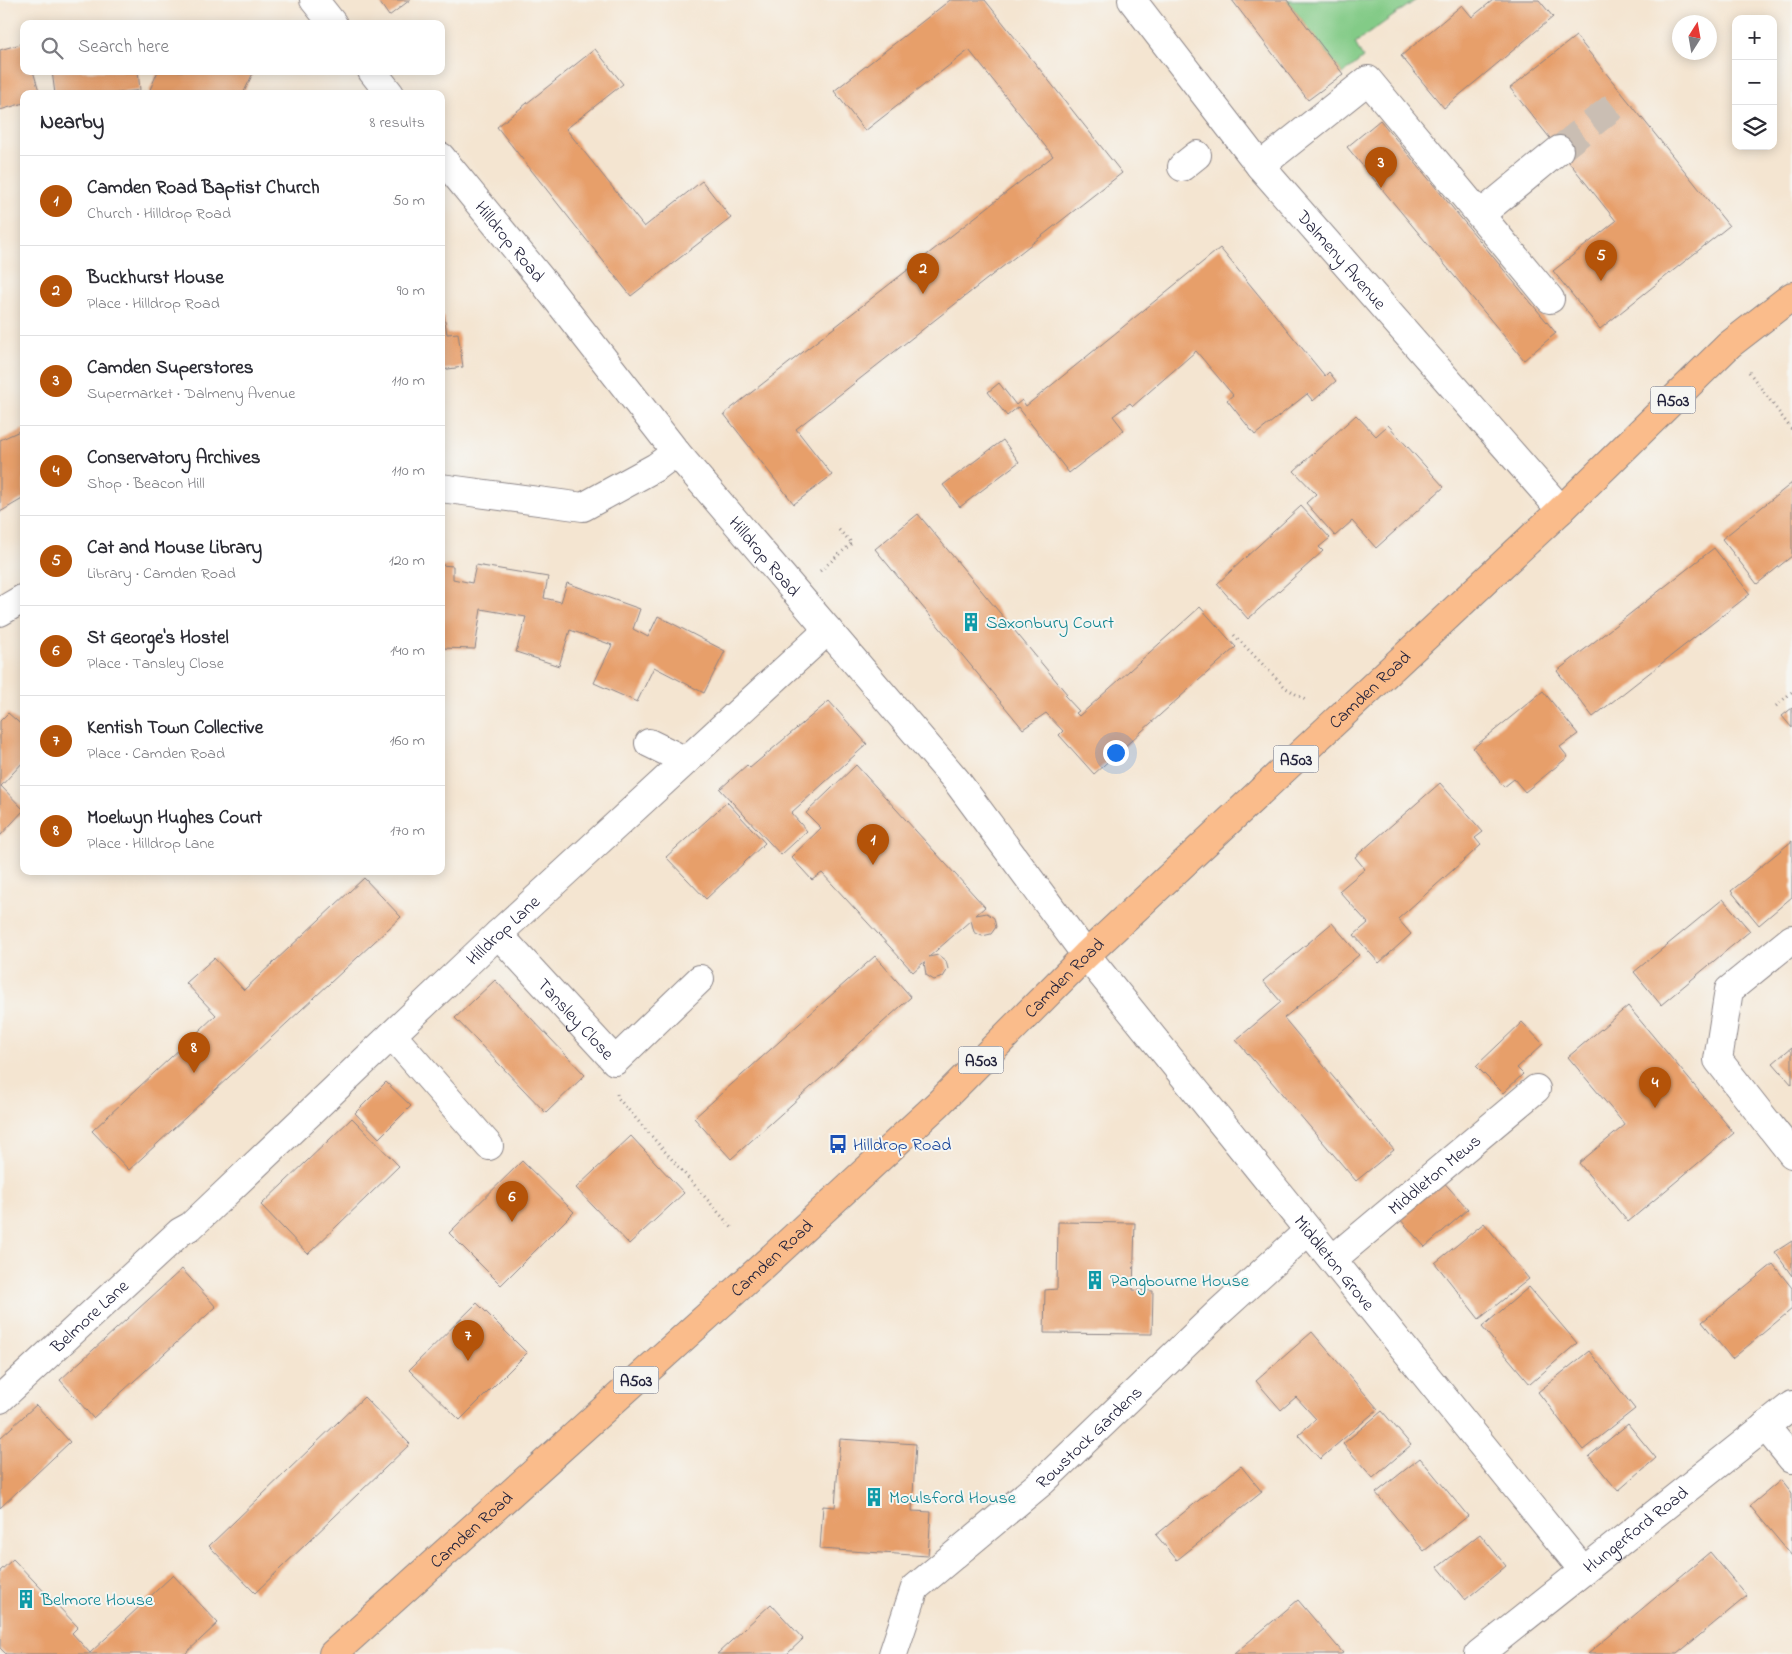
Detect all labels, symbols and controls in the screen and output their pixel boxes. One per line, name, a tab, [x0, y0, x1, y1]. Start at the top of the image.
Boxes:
north arrow	[1672, 15, 1717, 60]
map controls	[1732, 15, 1777, 150]
button: +	[1732, 15, 1777, 60]
search box	[20, 20, 445, 75]
icon: search	[38, 34, 66, 62]
text: Search here	[78, 34, 169, 61]
button: −	[1732, 60, 1777, 105]
button: layers	[1732, 105, 1777, 150]
text: Nearby	[40, 108, 104, 138]
text: 8 results	[369, 111, 425, 135]
pin: 3	[1365, 147, 1397, 188]
text: Camden Road Baptist Church	[87, 175, 319, 202]
text: 1	[53, 189, 59, 213]
text: 50 m	[393, 189, 425, 213]
street label: Hilldrop Road	[467, 196, 550, 289]
text: Church · Hilldrop Road	[87, 202, 231, 226]
street label: Dalmeny Avenue	[1289, 204, 1392, 317]
pin: 5	[1585, 240, 1617, 281]
pin: 2	[907, 253, 939, 294]
text: Buckhurst House	[87, 265, 224, 292]
text: 2	[52, 279, 60, 303]
text: 90 m	[397, 279, 425, 303]
text: Place · Hilldrop Road	[87, 292, 220, 316]
text: Camden Superstores	[87, 355, 254, 382]
text: 3	[53, 369, 59, 393]
text: 110 m	[391, 369, 425, 393]
text: Supermarket · Dalmeny Avenue	[87, 382, 295, 406]
road number: A503	[1650, 386, 1696, 414]
text: Conservatory Archives	[87, 445, 260, 472]
text: 4	[53, 459, 59, 483]
text: 110 m	[391, 459, 425, 483]
text: Shop · Beacon Hill	[87, 472, 205, 496]
street label: Hilldrop Road	[721, 512, 805, 603]
text: Cat and Mouse Library	[87, 535, 262, 562]
text: 5	[51, 549, 61, 573]
text: 120 m	[389, 549, 425, 573]
text: Library · Camden Road	[87, 562, 236, 586]
building icon: Saxonbury Court	[960, 611, 982, 633]
place label: Saxonbury Court	[986, 611, 1114, 637]
text: St George's Hostel	[87, 625, 229, 652]
text: 6	[52, 639, 60, 663]
text: 140 m	[390, 639, 425, 663]
street label: Camden Road	[1324, 646, 1418, 736]
text: Place · Tansley Close	[87, 652, 224, 676]
text: Kentish Town Collective	[87, 715, 263, 742]
text: 7	[53, 729, 59, 753]
text: 160 m	[390, 729, 425, 753]
your location	[1103, 740, 1129, 766]
text: Place · Camden Road	[87, 742, 225, 766]
road number: A503	[1274, 746, 1318, 772]
text: Moelwyn Hughes Court	[87, 805, 262, 832]
text: 8	[53, 819, 59, 843]
text: 170 m	[390, 819, 425, 843]
pin: 1	[857, 824, 889, 865]
text: Place · Hilldrop Lane	[87, 832, 214, 856]
street label: Hilldrop Lane	[461, 890, 547, 972]
street label: Camden Road	[1019, 933, 1111, 1025]
street label: Tansley Close	[530, 973, 620, 1067]
pin: 8	[178, 1032, 210, 1073]
road number: A503	[958, 1046, 1004, 1074]
pin: 4	[1639, 1067, 1671, 1108]
street label: Middleton Mews	[1383, 1129, 1488, 1222]
bus stop icon: Hilldrop Road	[827, 1133, 849, 1155]
place label: Hilldrop Road	[853, 1133, 951, 1159]
pin: 6	[496, 1181, 528, 1222]
street label: Middleton Grove	[1286, 1211, 1380, 1318]
street label: Camden Road	[726, 1214, 820, 1304]
building icon: Pangbourne House	[1084, 1269, 1106, 1291]
place label: Pangbourne House	[1110, 1269, 1250, 1296]
street label: Belmore Lane	[45, 1274, 136, 1361]
pin: 7	[452, 1320, 484, 1361]
road number: A503	[614, 1366, 658, 1394]
street label: Rowstock Gardens	[1031, 1381, 1149, 1496]
street label: Hungerford Road	[1579, 1481, 1695, 1581]
street label: Camden Road	[425, 1486, 520, 1575]
building icon: Moulsford House	[863, 1486, 885, 1508]
place label: Moulsford House	[889, 1486, 1017, 1512]
building icon: Belmore House	[15, 1588, 37, 1610]
place label: Belmore House	[40, 1588, 154, 1614]

